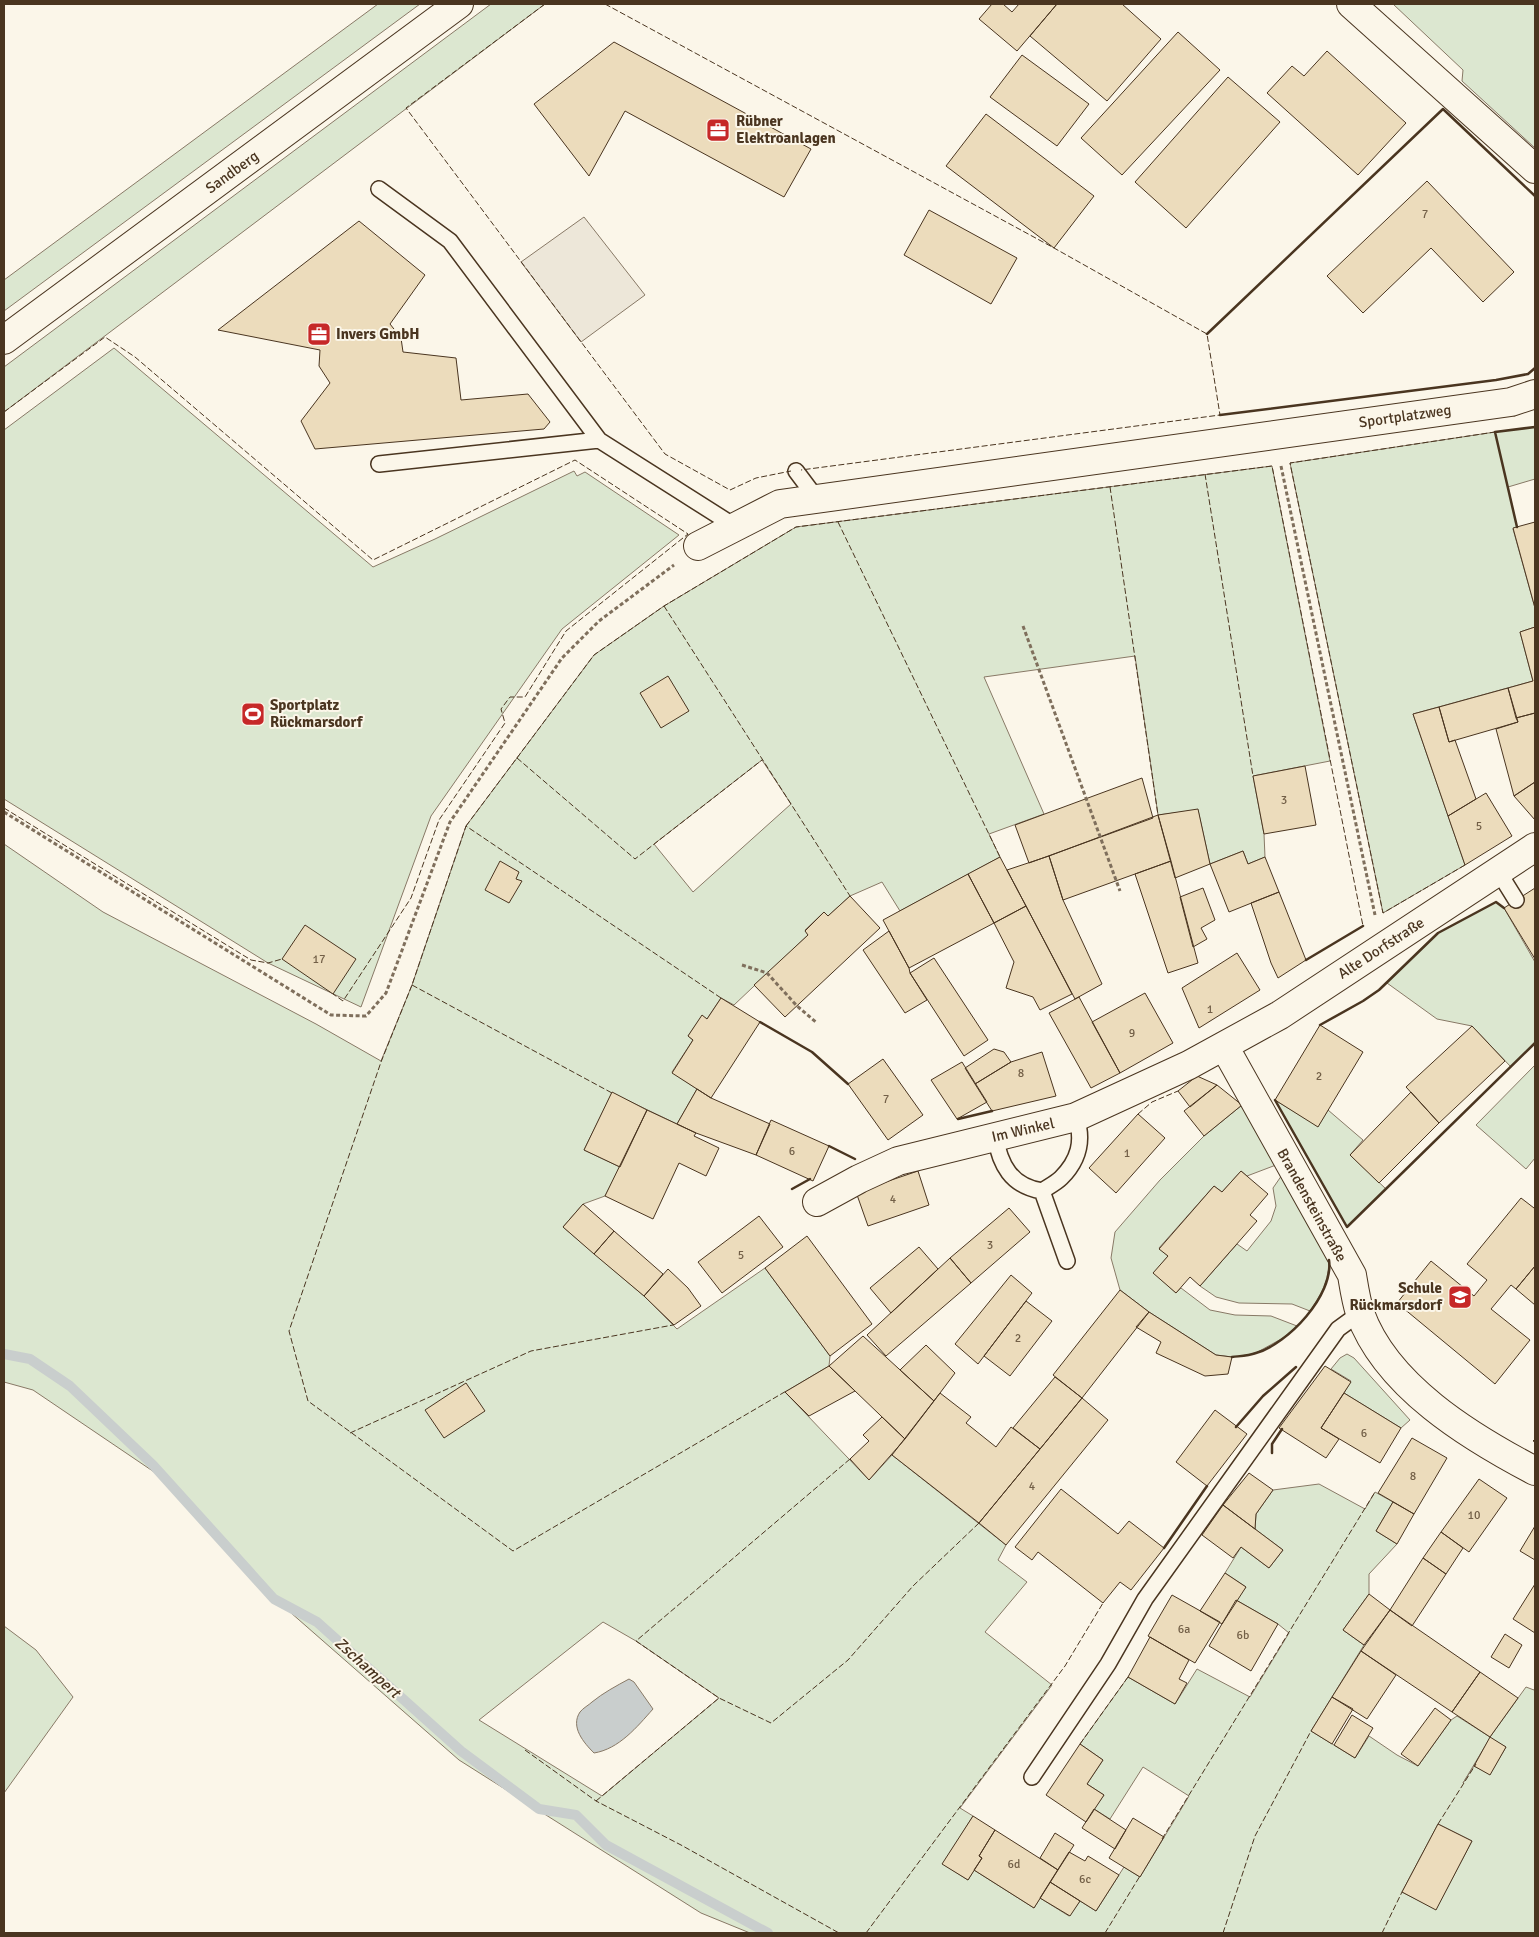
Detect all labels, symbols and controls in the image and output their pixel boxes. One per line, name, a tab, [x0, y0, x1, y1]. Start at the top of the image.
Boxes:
place label: Rübner Elektroanlagen	[736, 112, 836, 147]
office icon: Rübner Elektroanlagen	[705, 117, 731, 143]
street label: Sandberg	[202, 147, 262, 197]
house number: 7	[1422, 207, 1428, 222]
office icon: Invers GmbH	[306, 321, 332, 347]
place label: Invers GmbH	[336, 325, 419, 343]
street label: Sportplatzweg	[1358, 401, 1452, 431]
place label: Sportplatz Rückmarsdorf	[270, 696, 364, 731]
sports icon: Sportplatz Rückmarsdorf	[240, 701, 266, 727]
house number: 3	[1281, 793, 1287, 808]
house number: 5	[1476, 819, 1482, 834]
street label: Alte Dorfstraße	[1334, 913, 1428, 983]
house number: 17	[313, 952, 325, 967]
house number: 1	[1207, 1002, 1213, 1017]
house number: 9	[1129, 1026, 1135, 1041]
house number: 8	[1018, 1066, 1024, 1081]
house number: 2	[1316, 1069, 1322, 1084]
house number: 7	[883, 1092, 889, 1107]
street label: Im Winkel	[990, 1114, 1056, 1146]
house number: 6	[789, 1144, 795, 1159]
street label: Brandensteinstraße	[1273, 1145, 1351, 1265]
house number: 1	[1124, 1146, 1130, 1161]
house number: 4	[890, 1192, 897, 1207]
house number: 3	[987, 1238, 993, 1253]
house number: 5	[738, 1248, 744, 1263]
place label: Schule Rückmarsdorf	[1350, 1279, 1444, 1314]
school or university icon: Schule Rückmarsdorf	[1447, 1284, 1473, 1310]
house number: 2	[1015, 1331, 1021, 1346]
house number: 6	[1361, 1426, 1367, 1441]
house number: 8	[1410, 1469, 1416, 1484]
house number: 4	[1029, 1479, 1036, 1494]
house number: 10	[1468, 1508, 1480, 1523]
house number: 6a	[1178, 1622, 1190, 1637]
house number: 6b	[1237, 1628, 1249, 1643]
water label: Zschampert	[330, 1633, 406, 1704]
house number: 6d	[1008, 1857, 1020, 1872]
house number: 6c	[1079, 1872, 1091, 1887]

